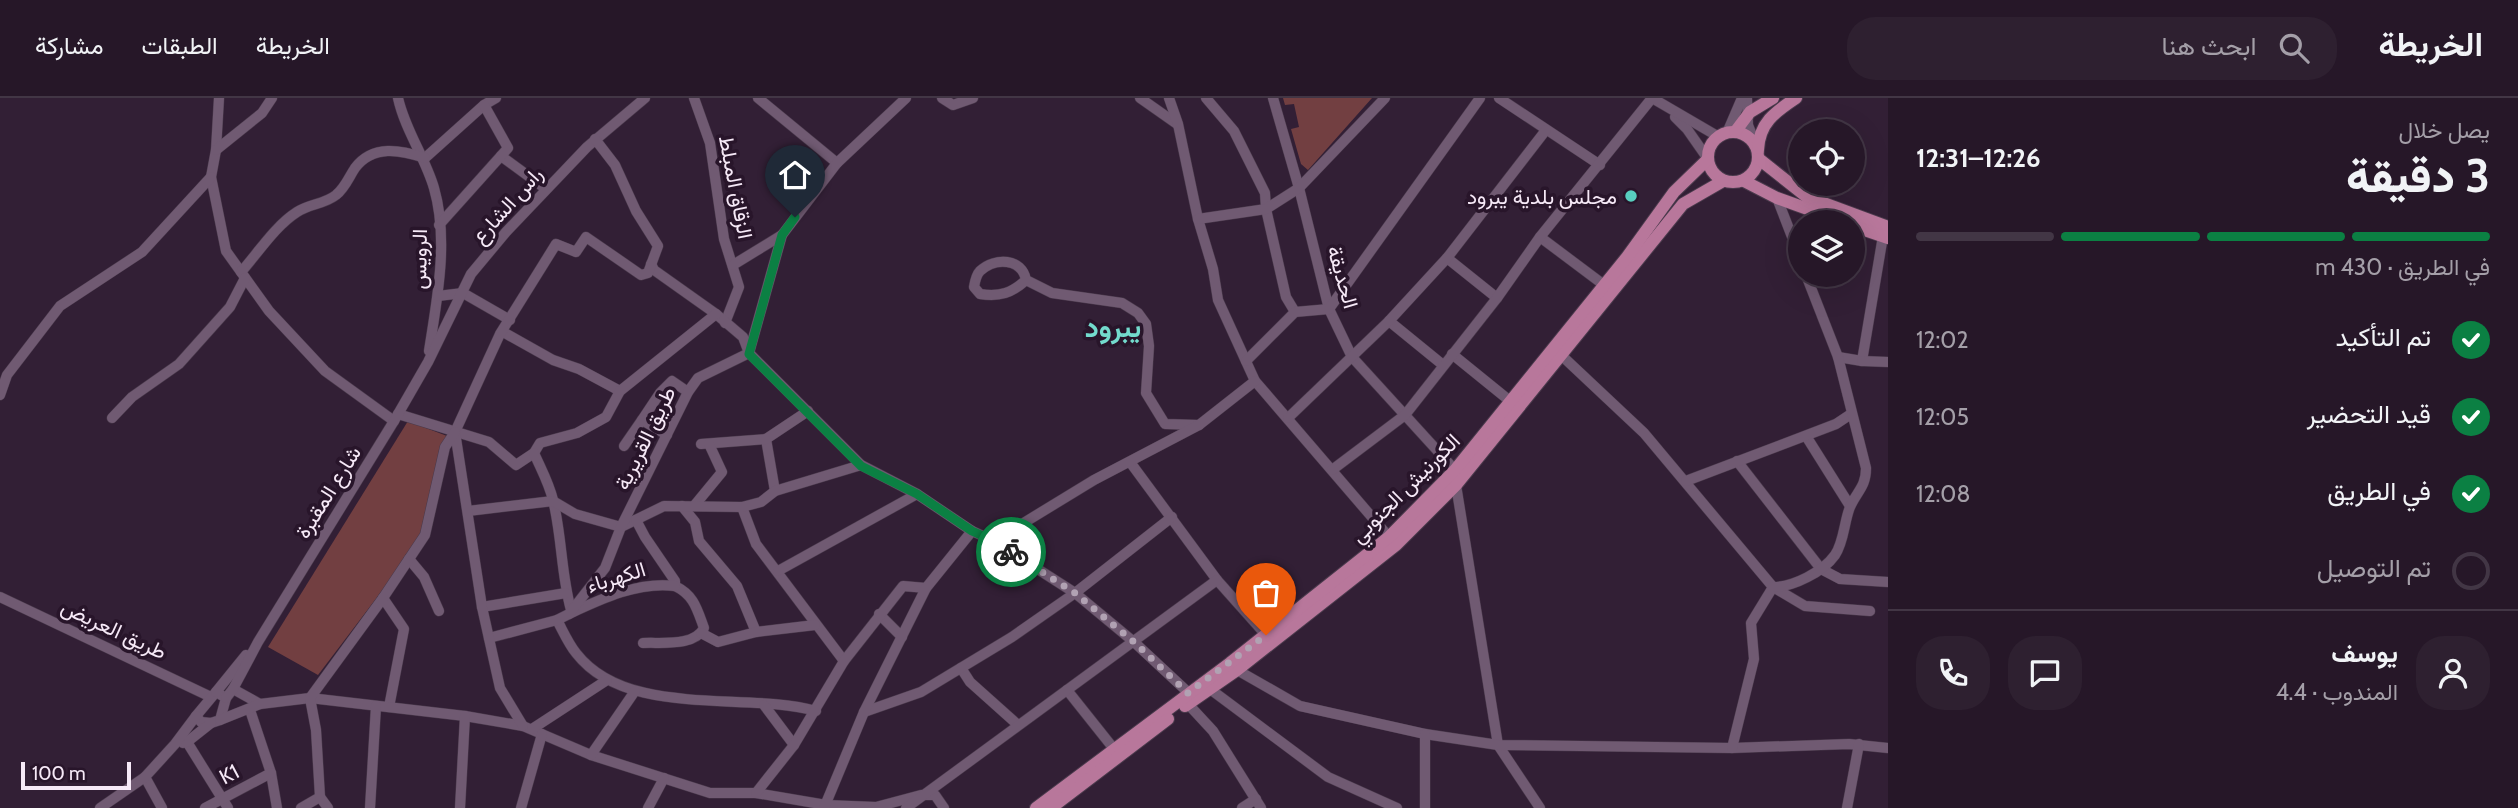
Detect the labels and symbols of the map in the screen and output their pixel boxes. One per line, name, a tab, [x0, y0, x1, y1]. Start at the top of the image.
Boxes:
street label: الزقاق المبلط	[713, 133, 758, 241]
pin	[765, 145, 825, 217]
street label: راس الشارع	[466, 162, 549, 250]
place label: مجلس بلدية يبرود	[1467, 184, 1617, 210]
marker: مجلس بلدية يبرود	[1623, 188, 1639, 204]
street label: الرويس	[406, 228, 433, 290]
street label: الحديقة	[1322, 243, 1364, 311]
district label: يبرود	[1085, 310, 1141, 345]
street label: طريق القريرية	[609, 382, 682, 494]
street label: الكورنيش الجنوبي	[1345, 428, 1468, 551]
street label: شارع المقبرة	[290, 441, 368, 544]
courier	[976, 517, 1046, 587]
street label: الكهرباء	[584, 556, 649, 599]
pin	[1236, 563, 1296, 635]
street label: طريق العريض	[57, 594, 171, 665]
scale bar	[21, 759, 131, 791]
street label: K1	[215, 759, 243, 789]

